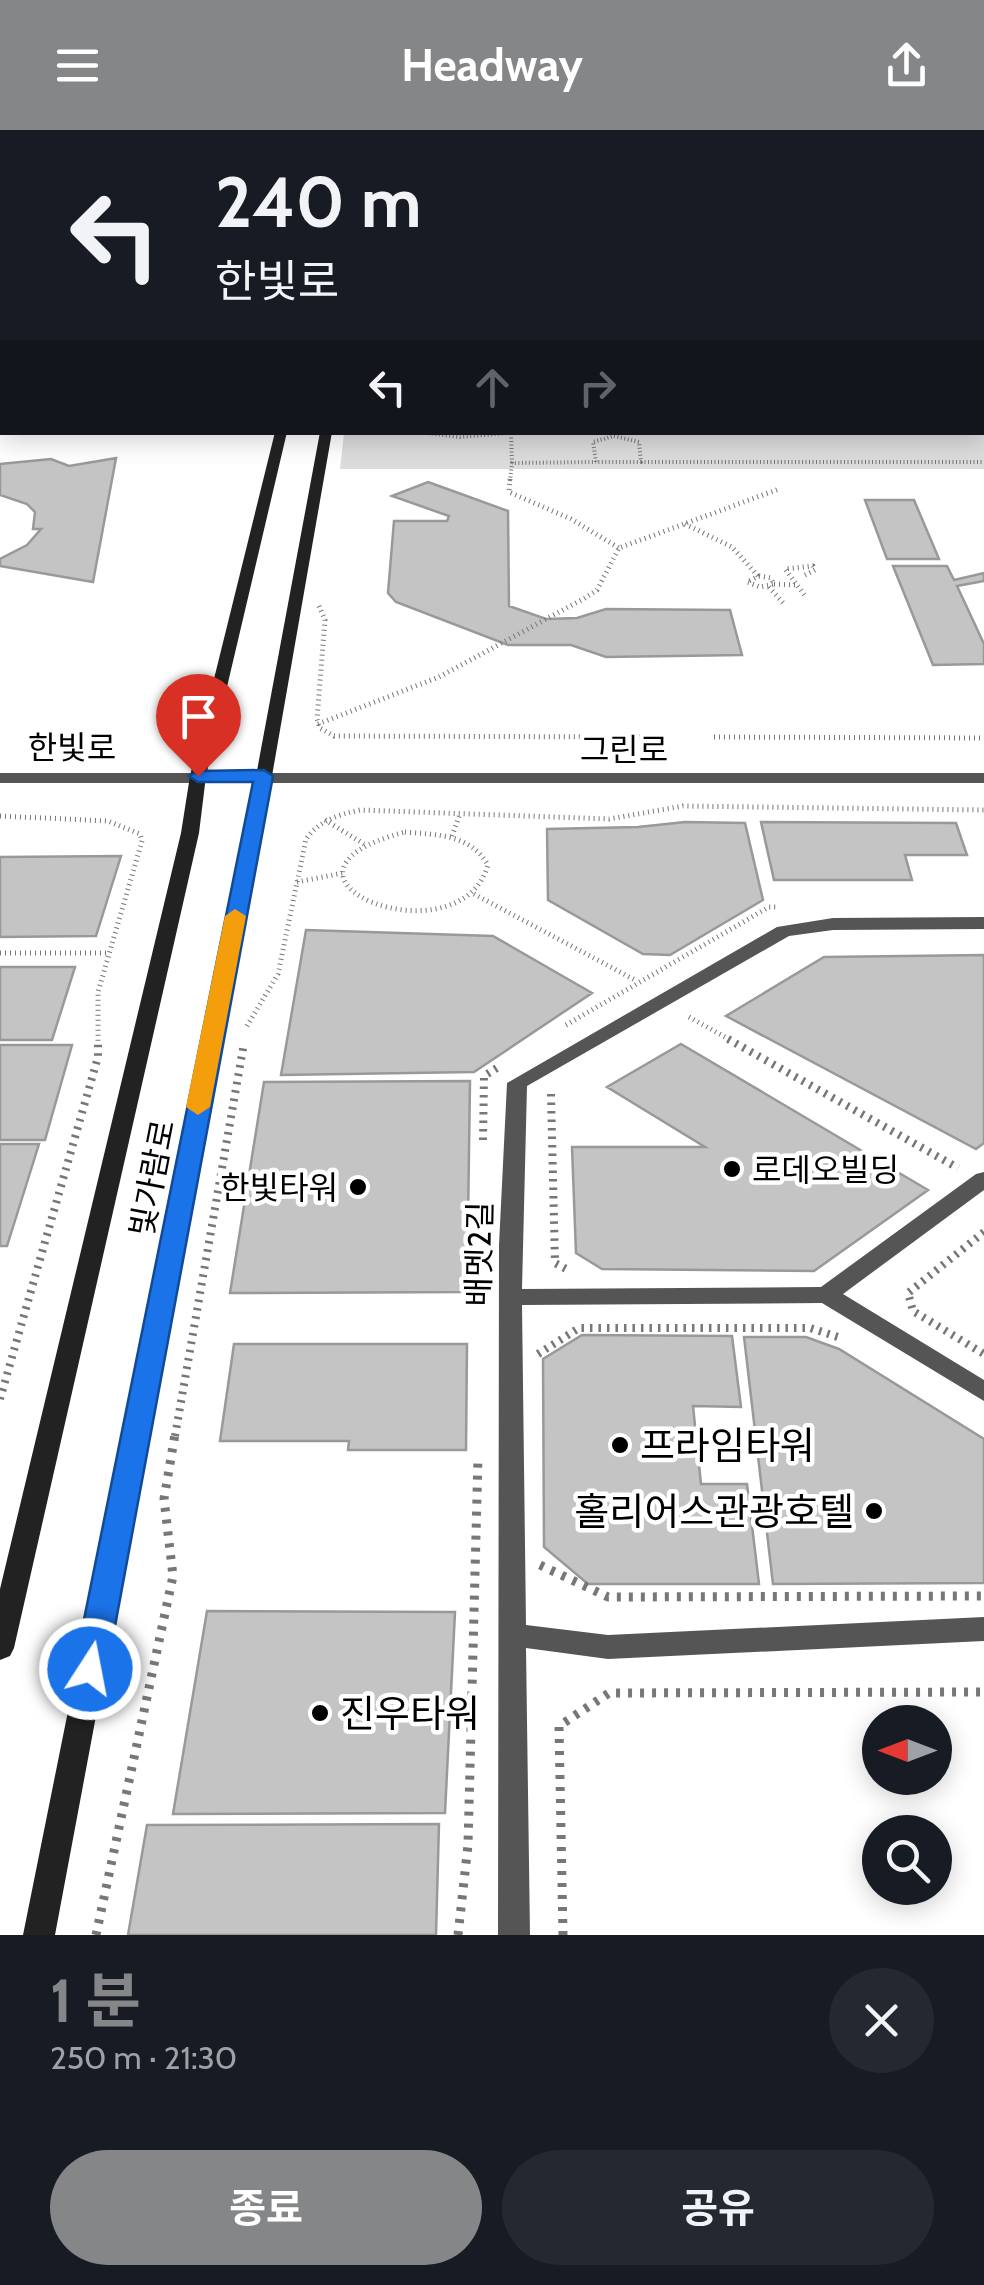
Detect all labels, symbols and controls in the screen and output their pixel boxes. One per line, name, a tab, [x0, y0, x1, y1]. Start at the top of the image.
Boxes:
icon: menu	[50, 38, 105, 93]
text: Headway	[401, 38, 583, 92]
icon: share	[879, 38, 934, 93]
text: 240 m	[215, 159, 422, 245]
icon: left	[50, 170, 180, 300]
text: 한빛로	[215, 254, 339, 308]
icon: left	[360, 360, 415, 415]
icon: ahead	[465, 360, 520, 415]
icon: right	[570, 360, 625, 415]
pin	[156, 674, 241, 777]
icon: arrive	[171, 689, 226, 744]
street label: 한빛로	[28, 728, 116, 767]
street label: 그린로	[580, 730, 668, 769]
street label: 빛가람로	[122, 1116, 182, 1240]
place label: 로데오빌딩	[752, 1150, 899, 1189]
marker: 로데오빌딩	[721, 1158, 743, 1180]
place label: 한빛타워	[220, 1168, 338, 1207]
marker: 한빛타워	[347, 1176, 369, 1198]
street label: 배멧2길	[459, 1201, 499, 1307]
place label: 프라임타워	[640, 1422, 815, 1469]
marker: 프라임타워	[609, 1434, 631, 1456]
place label: 홀리어스관광호텔	[574, 1488, 854, 1535]
marker: 홀리어스관광호텔	[863, 1500, 885, 1522]
position arrow	[38, 1617, 142, 1721]
place label: 진우타워	[340, 1690, 480, 1737]
marker: 진우타워	[309, 1702, 331, 1724]
north arrow	[862, 1705, 952, 1795]
map controls	[862, 1705, 952, 1905]
button: search	[862, 1815, 952, 1905]
text: 1 분	[50, 1964, 141, 2037]
button: close	[829, 1968, 934, 2073]
text: 250 m · 21:30	[50, 2038, 237, 2077]
button: 종료	[50, 2150, 482, 2265]
button: 공유	[502, 2150, 934, 2265]

